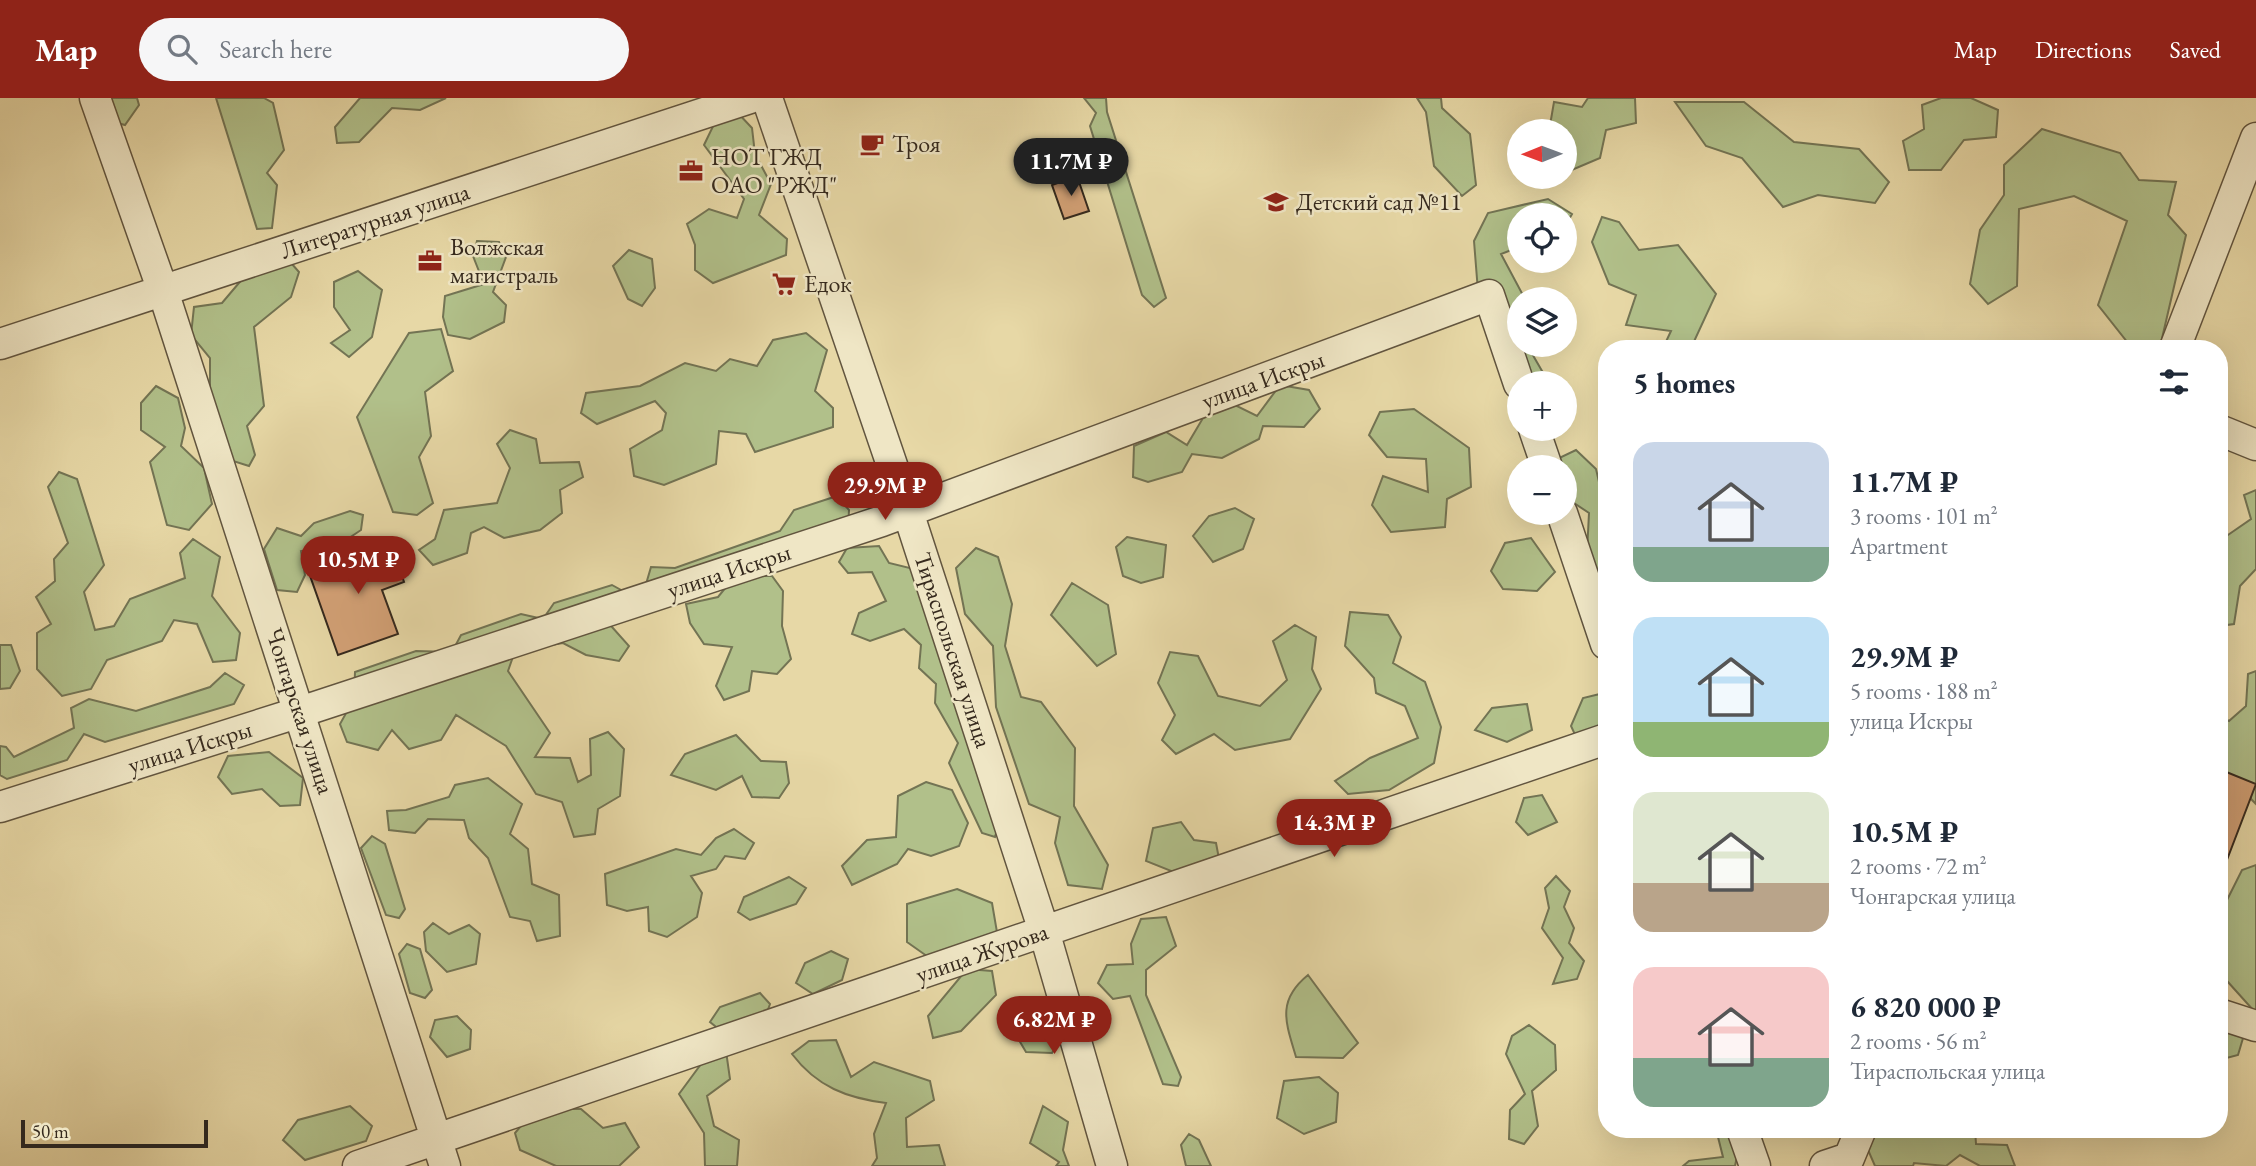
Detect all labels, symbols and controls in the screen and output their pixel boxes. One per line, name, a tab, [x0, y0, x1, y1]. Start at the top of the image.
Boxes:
search box	[139, 18, 629, 81]
text: Map	[35, 28, 97, 71]
icon: search	[163, 30, 201, 68]
text: Search here	[219, 32, 332, 66]
text: Map	[1954, 34, 1997, 65]
text: Directions	[2035, 34, 2132, 65]
text: Saved	[2170, 34, 2221, 65]
north arrow	[1507, 119, 1577, 189]
map controls	[1507, 119, 1577, 525]
place label: Троя	[892, 128, 941, 159]
cafe icon: Троя	[858, 130, 886, 158]
pin: 11.7M ₽	[1006, 139, 1136, 198]
place label: НОТ ГЖД ОАО "РЖД"	[711, 141, 837, 200]
text: 11.7M ₽	[1030, 146, 1112, 176]
office icon: НОТ ГЖД ОАО "РЖД"	[677, 157, 705, 185]
street label: Литературная улица	[276, 175, 474, 266]
place label: Детский сад №11	[1296, 186, 1462, 217]
school or university icon: Детский сад №11	[1262, 188, 1290, 216]
button: locate	[1507, 203, 1577, 273]
place label: Волжская магистраль	[450, 231, 558, 290]
office icon: Волжская магистраль	[416, 247, 444, 275]
place label: Едок	[804, 268, 852, 299]
supermarket icon: Едок	[770, 270, 798, 298]
button: layers	[1507, 287, 1577, 357]
street label: улица Искры	[1197, 343, 1329, 416]
text: 5 homes	[1633, 363, 1735, 402]
icon: filters	[2155, 363, 2193, 401]
button: +	[1507, 371, 1577, 441]
button: −	[1507, 455, 1577, 525]
pin: 29.9M ₽	[820, 462, 950, 522]
text: 11.7M ₽	[1850, 462, 1958, 501]
text: 29.9M ₽	[844, 470, 926, 500]
icon: home	[1689, 470, 1773, 554]
text: 3 rooms · 101 m²	[1850, 501, 1998, 531]
text: Apartment	[1850, 531, 1948, 561]
pin: 10.5M ₽	[293, 536, 423, 596]
street label: улица Искры	[663, 536, 795, 605]
text: 10.5M ₽	[317, 544, 399, 574]
street label: Тираспольская улица	[907, 548, 1000, 752]
street label: Чонгарская улица	[259, 624, 342, 798]
text: 29.9M ₽	[1850, 637, 1958, 676]
icon: home	[1689, 645, 1773, 729]
text: 5 rooms · 188 m²	[1850, 676, 1998, 706]
text: улица Искры	[1850, 706, 1973, 736]
street label: улица Искры	[124, 713, 256, 780]
pin: 14.3M ₽	[1269, 800, 1399, 859]
text: 14.3M ₽	[1293, 807, 1375, 837]
text: 10.5M ₽	[1850, 812, 1958, 851]
icon: home	[1689, 820, 1773, 904]
text: 2 rooms · 72 m²	[1850, 851, 1987, 881]
text: Чонгарская улица	[1850, 881, 2016, 911]
street label: улица Журова	[912, 915, 1053, 990]
text: 6 820 000 ₽	[1850, 987, 2001, 1026]
icon: home	[1689, 995, 1773, 1079]
pin: 6.82M ₽	[989, 996, 1119, 1056]
text: 6.82M ₽	[1013, 1004, 1095, 1034]
text: 2 rooms · 56 m²	[1850, 1026, 1987, 1056]
text: Тираспольская улица	[1850, 1056, 2045, 1086]
scale bar	[21, 1117, 208, 1149]
text: 50 m	[32, 1119, 69, 1144]

